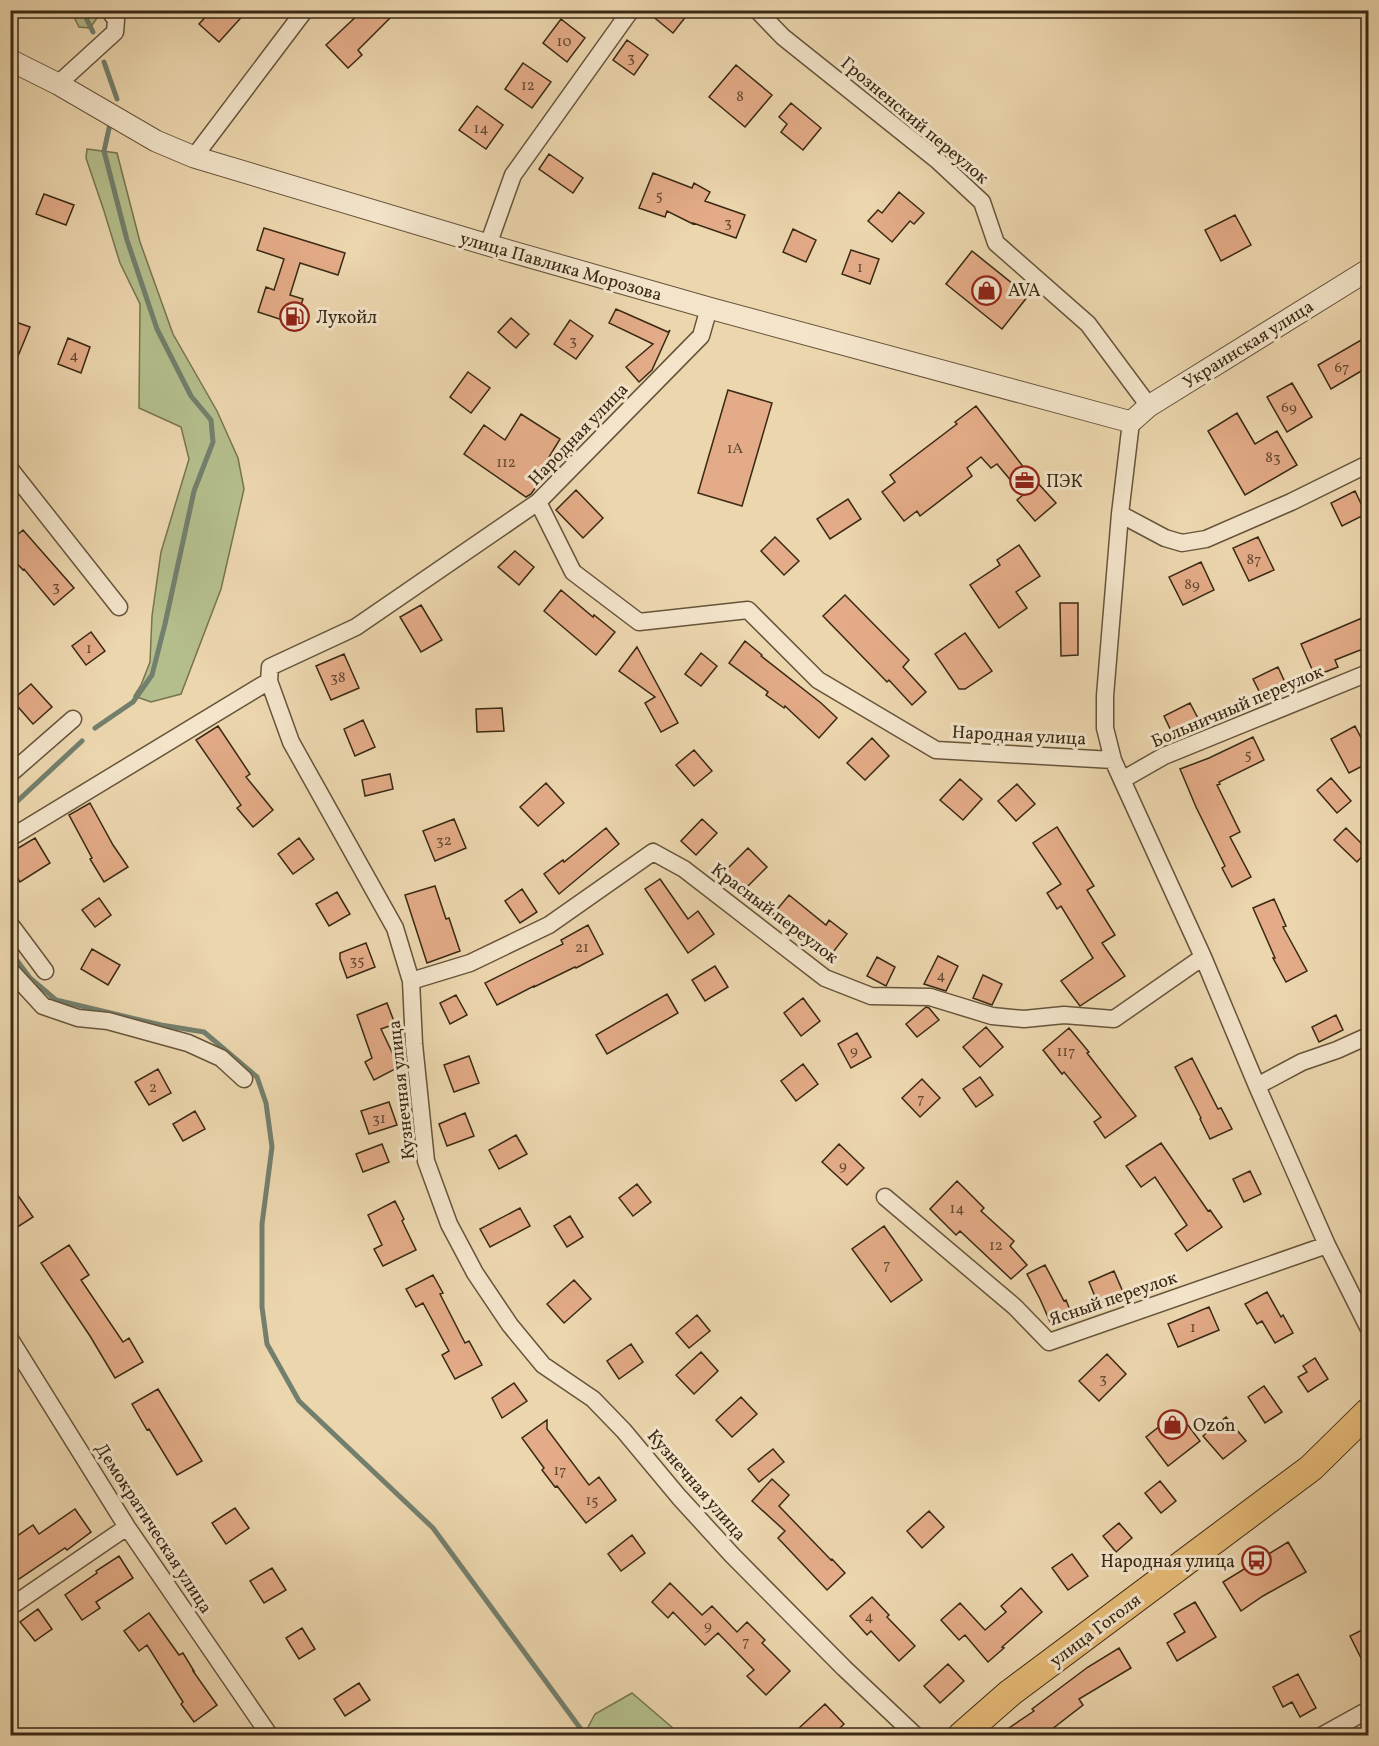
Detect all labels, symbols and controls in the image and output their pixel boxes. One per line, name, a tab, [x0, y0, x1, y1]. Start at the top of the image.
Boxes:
house number: 10	[557, 32, 571, 53]
house number: 3	[627, 48, 635, 69]
street label: Грозненский переулок	[835, 52, 994, 191]
house number: 12	[521, 76, 535, 97]
house number: 8	[736, 87, 744, 108]
house number: 14	[474, 119, 488, 140]
house number: 5	[655, 186, 663, 207]
house number: 3	[724, 213, 732, 234]
street label: улица Павлика Морозова	[456, 227, 665, 308]
house number: 1	[857, 258, 863, 279]
shop icon: AVA	[971, 274, 1003, 306]
place label: AVA	[1008, 279, 1041, 304]
street label: Украинская улица	[1178, 295, 1319, 396]
fuel station icon: Лукойл	[279, 301, 311, 333]
place label: Лукойл	[316, 306, 377, 331]
house number: 3	[569, 331, 577, 352]
house number: 4	[70, 346, 79, 367]
house number: 67	[1335, 358, 1349, 379]
street label: Народная улица	[523, 378, 635, 492]
house number: 69	[1281, 398, 1297, 419]
house number: 1А	[727, 439, 744, 460]
house number: 83	[1265, 448, 1281, 469]
house number: 112	[496, 453, 516, 474]
office icon: ПЭК	[1009, 465, 1041, 497]
place label: ПЭК	[1046, 470, 1083, 495]
house number: 87	[1247, 550, 1261, 571]
house number: 89	[1184, 575, 1200, 596]
house number: 3	[52, 577, 60, 598]
house number: 1	[86, 639, 92, 660]
street label: Больничный переулок	[1148, 660, 1328, 755]
house number: 38	[330, 668, 346, 689]
street label: Народная улица	[951, 720, 1087, 753]
house number: 5	[1244, 745, 1252, 766]
house number: 32	[436, 831, 452, 852]
street label: Красный переулок	[705, 858, 843, 971]
house number: 21	[575, 938, 589, 959]
house number: 35	[350, 951, 364, 972]
house number: 4	[937, 966, 946, 987]
street label: Кузнечная улица	[383, 1019, 422, 1161]
house number: 9	[850, 1041, 858, 1062]
house number: 117	[1057, 1042, 1075, 1063]
house number: 2	[149, 1078, 157, 1099]
house number: 7	[917, 1089, 925, 1110]
house number: 31	[372, 1109, 386, 1130]
house number: 9	[839, 1156, 847, 1177]
house number: 14	[950, 1199, 964, 1220]
house number: 12	[989, 1236, 1003, 1257]
house number: 7	[883, 1255, 891, 1276]
street label: Ясный переулок	[1046, 1266, 1181, 1333]
house number: 1	[1190, 1318, 1196, 1339]
house number: 3	[1099, 1369, 1107, 1390]
shop icon: Ozon	[1156, 1409, 1188, 1441]
place label: Ozon	[1193, 1414, 1236, 1439]
street label: Кузнечная улица	[640, 1425, 751, 1547]
street label: Демократическая улица	[88, 1439, 217, 1619]
house number: 17	[553, 1461, 567, 1482]
house number: 15	[585, 1491, 599, 1512]
bus stop icon: Народная улица	[1240, 1545, 1272, 1577]
place label: Народная улица	[1100, 1550, 1235, 1575]
street label: улица Гоголя	[1045, 1589, 1147, 1674]
house number: 4	[865, 1607, 874, 1628]
house number: 9	[704, 1616, 712, 1637]
house number: 7	[742, 1632, 750, 1653]

